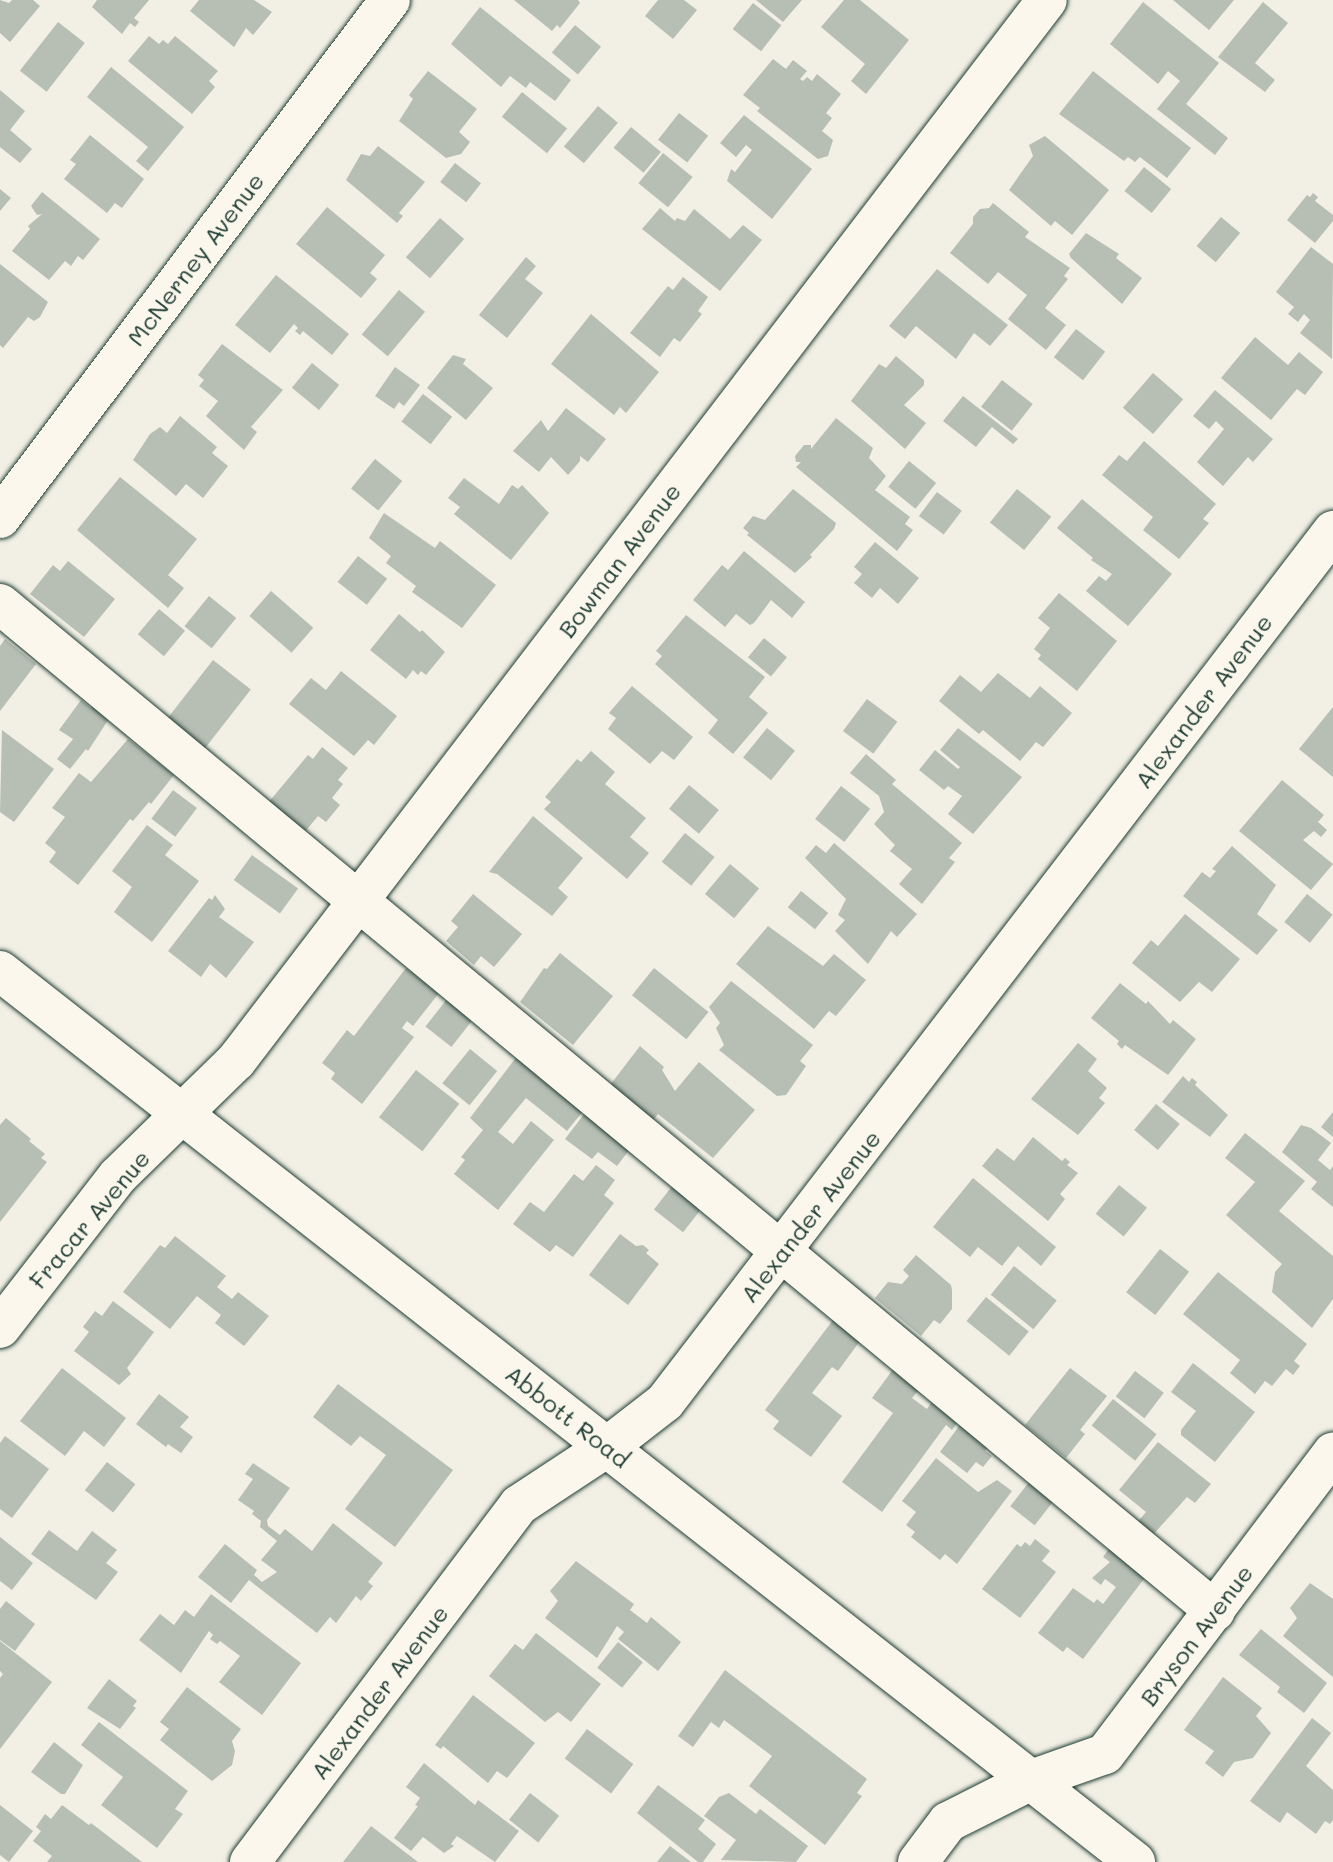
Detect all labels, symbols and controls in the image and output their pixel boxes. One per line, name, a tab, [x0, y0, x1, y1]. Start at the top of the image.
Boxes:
street label: McNerney Avenue	[121, 167, 269, 351]
street label: Bowman Avenue	[552, 477, 686, 643]
street label: Alexander Avenue	[1128, 608, 1278, 794]
street label: Alexander Avenue	[734, 1124, 886, 1308]
street label: Fracar Avenue	[23, 1144, 155, 1294]
street label: Abbott Road	[500, 1358, 636, 1474]
street label: Bryson Avenue	[1134, 1559, 1258, 1711]
street label: Alexander Avenue	[304, 1599, 454, 1785]

